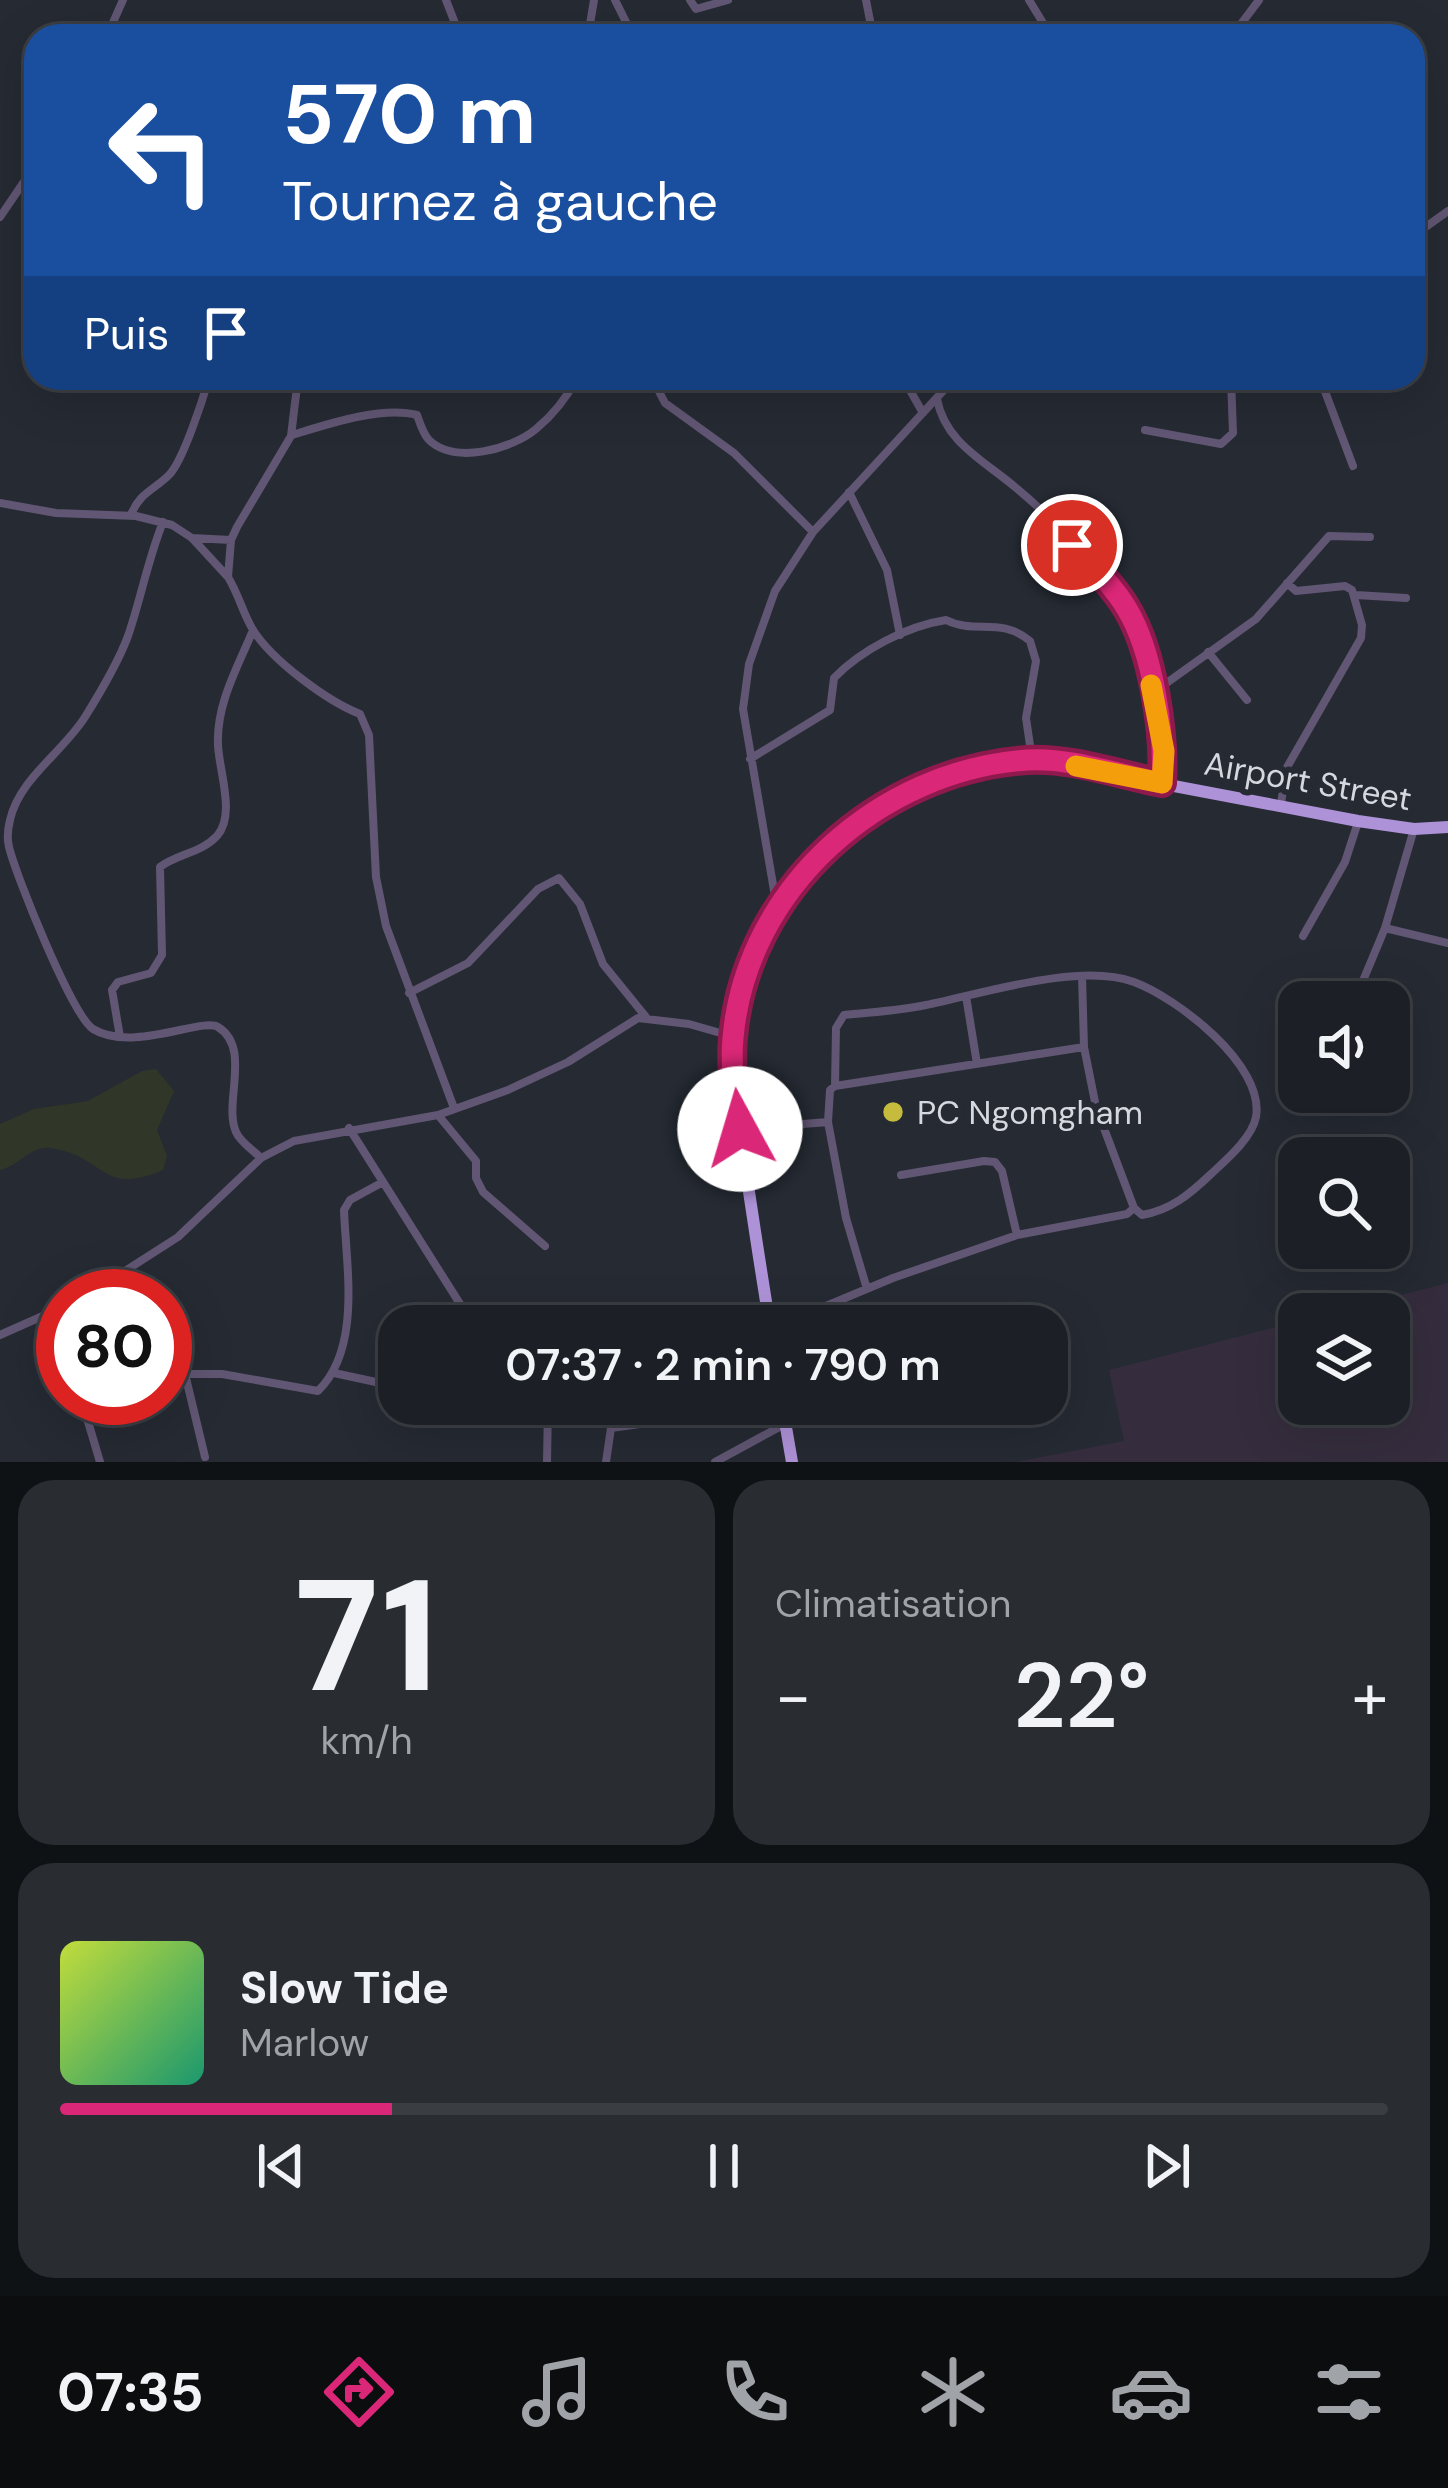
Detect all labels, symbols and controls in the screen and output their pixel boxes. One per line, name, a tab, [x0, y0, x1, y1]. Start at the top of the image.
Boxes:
text: 570 m	[282, 60, 536, 169]
icon: left	[84, 72, 240, 228]
text: Tournez à gauche	[282, 166, 718, 237]
icon: arrive	[193, 300, 259, 366]
text: Puis	[84, 304, 169, 363]
pin	[1021, 494, 1123, 596]
icon: arrive	[1039, 512, 1105, 578]
street label: Airport Street	[1201, 742, 1415, 820]
map controls	[1278, 981, 1410, 1425]
button: sound	[1278, 981, 1410, 1113]
position arrow	[677, 1066, 803, 1192]
place label: PC Ngomgham	[917, 1091, 1143, 1134]
marker: PC Ngomgham	[880, 1099, 906, 1125]
button: search	[1278, 1137, 1410, 1269]
speed limit sign: 80	[36, 1269, 192, 1425]
button: layers	[1278, 1293, 1410, 1425]
text: 07:37 · 2 min · 790 m	[505, 1335, 941, 1394]
text: 71	[295, 1535, 438, 1738]
text: Climatisation	[775, 1578, 1012, 1629]
text: 22°	[1014, 1638, 1150, 1755]
text: −	[775, 1654, 811, 1739]
text: +	[1352, 1654, 1388, 1739]
text: km/h	[320, 1715, 413, 1766]
text: Slow Tide	[240, 1958, 449, 2017]
text: Marlow	[240, 2017, 369, 2068]
icon: previous	[248, 2133, 314, 2199]
icon: pause	[691, 2133, 757, 2199]
icon: next	[1134, 2133, 1200, 2199]
icon: directions	[317, 2350, 401, 2434]
icon: music	[515, 2350, 599, 2434]
icon: phone	[713, 2350, 797, 2434]
icon: climate	[911, 2350, 995, 2434]
icon: car	[1109, 2350, 1193, 2434]
icon: filters	[1307, 2350, 1391, 2434]
text: 07:35	[57, 2357, 204, 2428]

